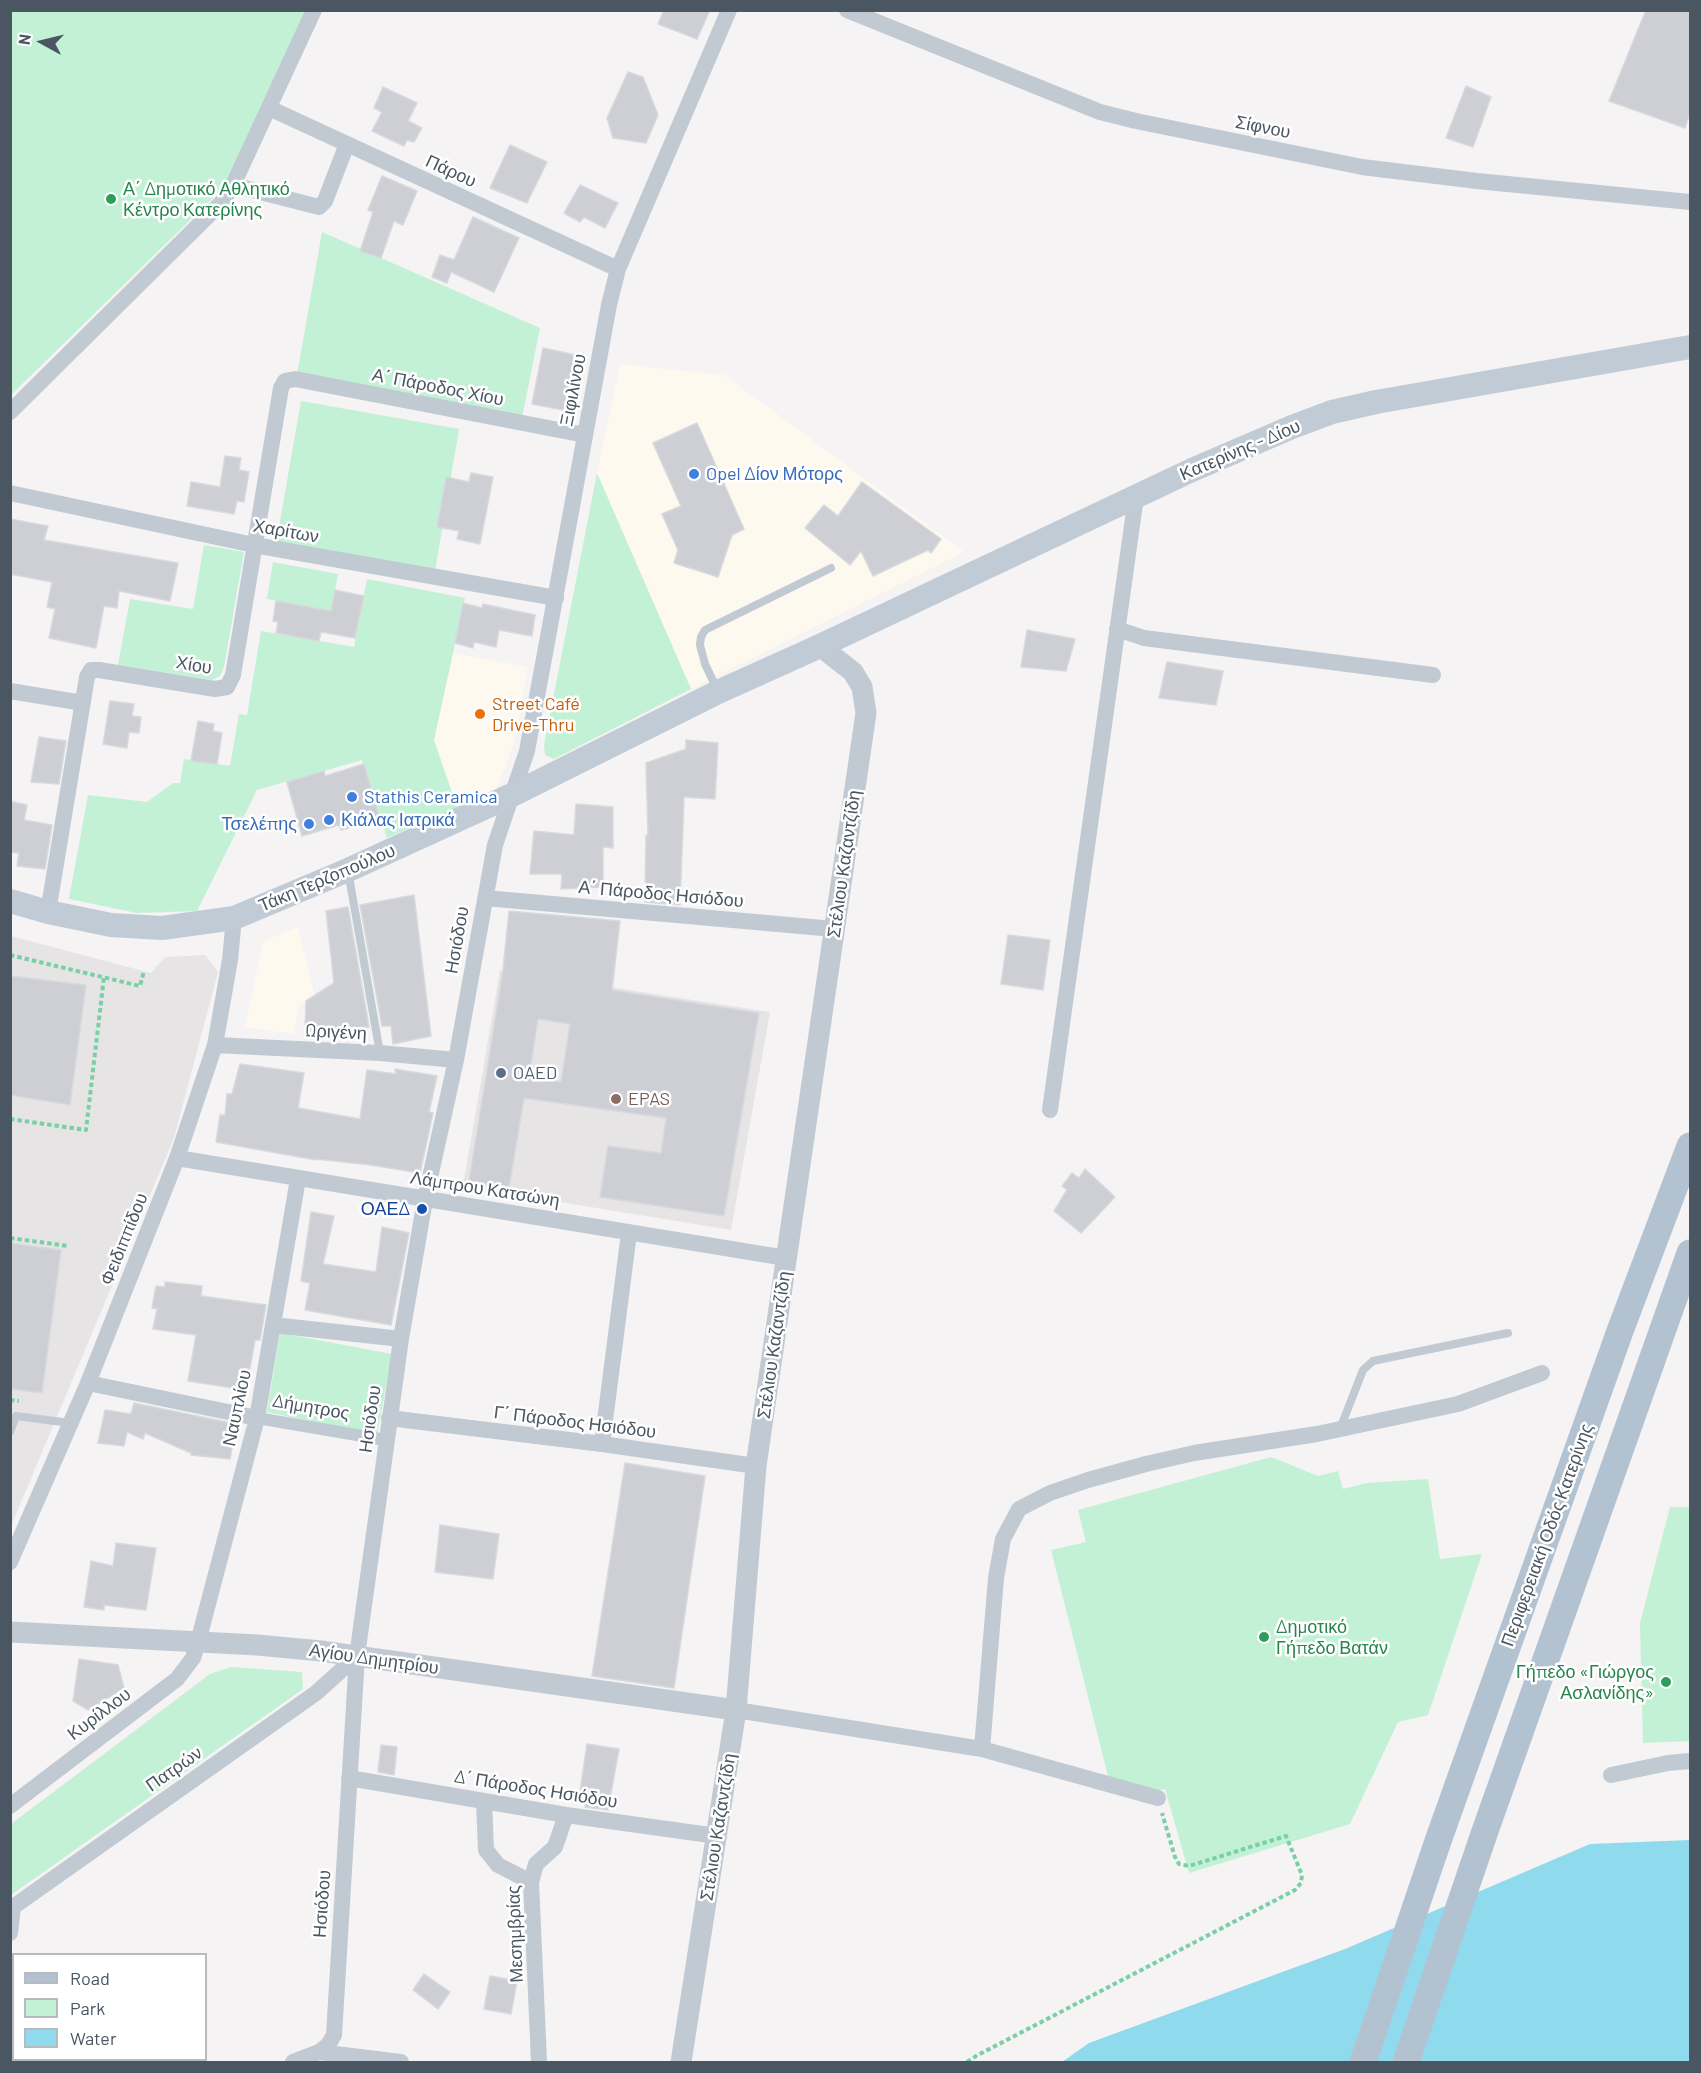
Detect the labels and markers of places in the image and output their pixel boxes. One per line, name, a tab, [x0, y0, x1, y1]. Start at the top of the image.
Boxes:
place label: Α΄ Δημοτικό Αθλητικό Κέντρο Κατερίνης	[123, 178, 290, 220]
marker: Α΄ Δημοτικό Αθλητικό Κέντρο Κατερίνης	[104, 192, 118, 206]
place label: Opel Δίον Μότορς	[706, 463, 843, 485]
marker: Opel Δίον Μότορς	[687, 467, 701, 481]
place label: Street Café Drive-Thru	[492, 693, 580, 736]
marker: Street Café Drive-Thru	[473, 707, 487, 721]
place label: Stathis Ceramica	[364, 786, 498, 808]
marker: Stathis Ceramica	[345, 790, 359, 804]
place label: Κιάλας Ιατρικά	[341, 809, 455, 831]
place label: Τσελέπης	[222, 813, 297, 835]
marker: Κιάλας Ιατρικά	[322, 813, 336, 827]
marker: Τσελέπης	[302, 817, 316, 831]
place label: OAED	[513, 1062, 557, 1084]
marker: OAED	[494, 1066, 508, 1080]
place label: EPAS	[628, 1088, 670, 1110]
marker: EPAS	[609, 1092, 623, 1106]
place label: ΟΑΕΔ	[361, 1198, 410, 1220]
marker: ΟΑΕΔ	[415, 1202, 429, 1216]
place label: Δημοτικό Γήπεδο Βατάν	[1276, 1616, 1388, 1658]
marker: Δημοτικό Γήπεδο Βατάν	[1257, 1630, 1271, 1644]
place label: Γήπεδο «Γιώργος Ασλανίδης»	[1516, 1661, 1654, 1704]
marker: Γήπεδο «Γιώργος Ασλανίδης»	[1659, 1675, 1673, 1689]

